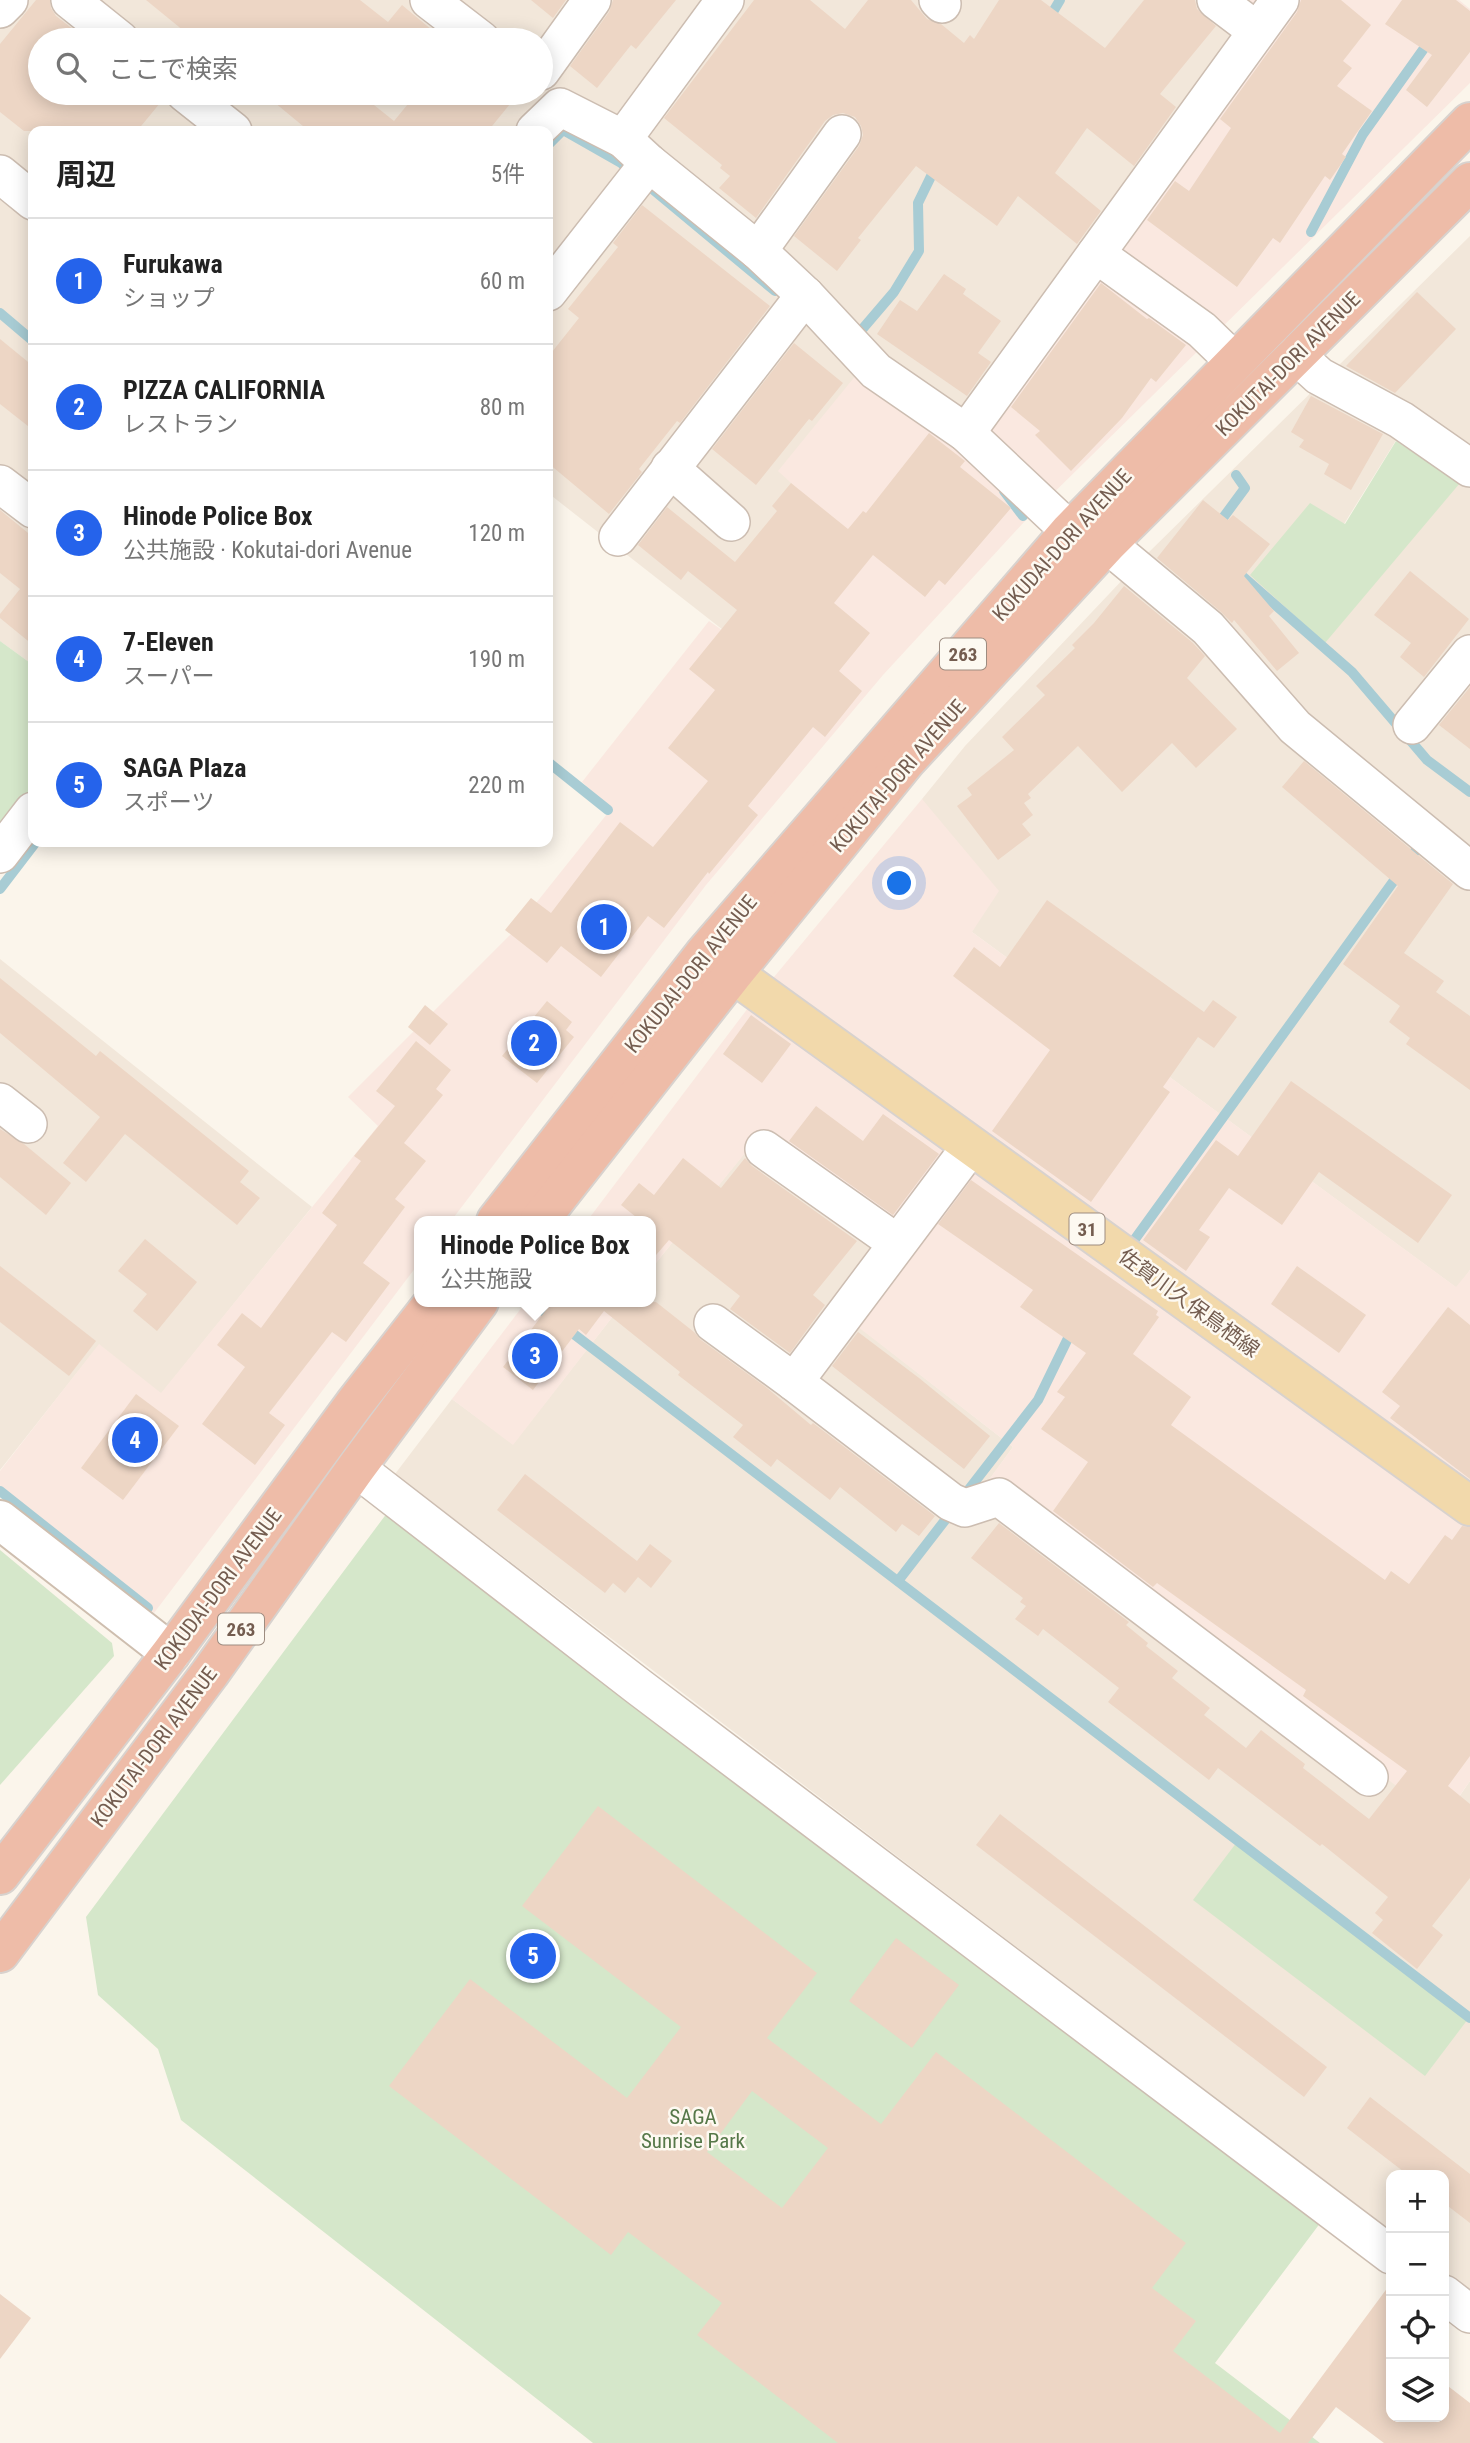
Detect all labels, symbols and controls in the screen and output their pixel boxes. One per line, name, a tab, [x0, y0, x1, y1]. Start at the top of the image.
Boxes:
search box	[28, 28, 553, 105]
icon: search	[52, 48, 90, 86]
text: ここで検索	[108, 54, 238, 84]
text: 周辺	[56, 157, 116, 192]
text: 5件	[491, 161, 525, 188]
text: Furukawa	[123, 249, 223, 279]
text: 1	[73, 268, 85, 295]
text: 60 m	[480, 268, 525, 295]
text: ショップ	[123, 285, 215, 312]
street label: KOKUTAI-DORI AVENUE	[1211, 287, 1365, 441]
text: PIZZA CALIFORNIA	[123, 375, 325, 405]
text: 2	[73, 394, 85, 421]
text: 80 m	[480, 394, 525, 421]
text: レストラン	[123, 411, 238, 438]
street label: KOKUDAI-DORI AVENUE	[988, 464, 1136, 626]
text: Hinode Police Box	[123, 501, 313, 531]
text: 3	[73, 520, 85, 547]
text: 120 m	[468, 520, 525, 547]
text: 公共施設 · Kokutai-dori Avenue	[123, 537, 412, 564]
text: 7-Eleven	[123, 627, 214, 657]
road number: 263	[940, 638, 986, 670]
text: 4	[73, 646, 85, 673]
text: 190 m	[468, 646, 525, 673]
text: スーパー	[123, 663, 215, 690]
street label: KOKUTAI-DORI AVENUE	[825, 695, 971, 857]
text: SAGA Plaza	[123, 753, 247, 783]
text: 5	[73, 772, 85, 799]
text: 220 m	[468, 772, 525, 799]
text: スポーツ	[123, 789, 215, 816]
your location	[882, 866, 916, 900]
street label: KOKUDAI-DORI AVENUE	[620, 890, 762, 1058]
pin: 1	[581, 901, 627, 953]
pin: 2	[511, 1017, 557, 1069]
road number: 31	[1070, 1214, 1104, 1245]
popup	[414, 1216, 656, 1307]
text: Hinode Police Box	[440, 1230, 630, 1260]
street label: 佐賀川久保鳥栖線	[1114, 1244, 1264, 1362]
text: 公共施設	[440, 1266, 532, 1293]
pin: 3	[512, 1330, 558, 1382]
pin: 4	[112, 1414, 158, 1466]
street label: KOKUDAI-DORI AVENUE	[149, 1504, 287, 1674]
road number: 263	[218, 1614, 264, 1644]
street label: KOKUTAI-DORI AVENUE	[86, 1662, 222, 1832]
pin: 5	[510, 1930, 556, 1982]
park label: SAGA Sunrise Park	[641, 2105, 746, 2153]
map controls	[1386, 2170, 1449, 2422]
button: +	[1386, 2170, 1449, 2233]
button: −	[1386, 2233, 1449, 2296]
button: locate	[1386, 2296, 1449, 2359]
button: layers	[1386, 2359, 1449, 2422]

